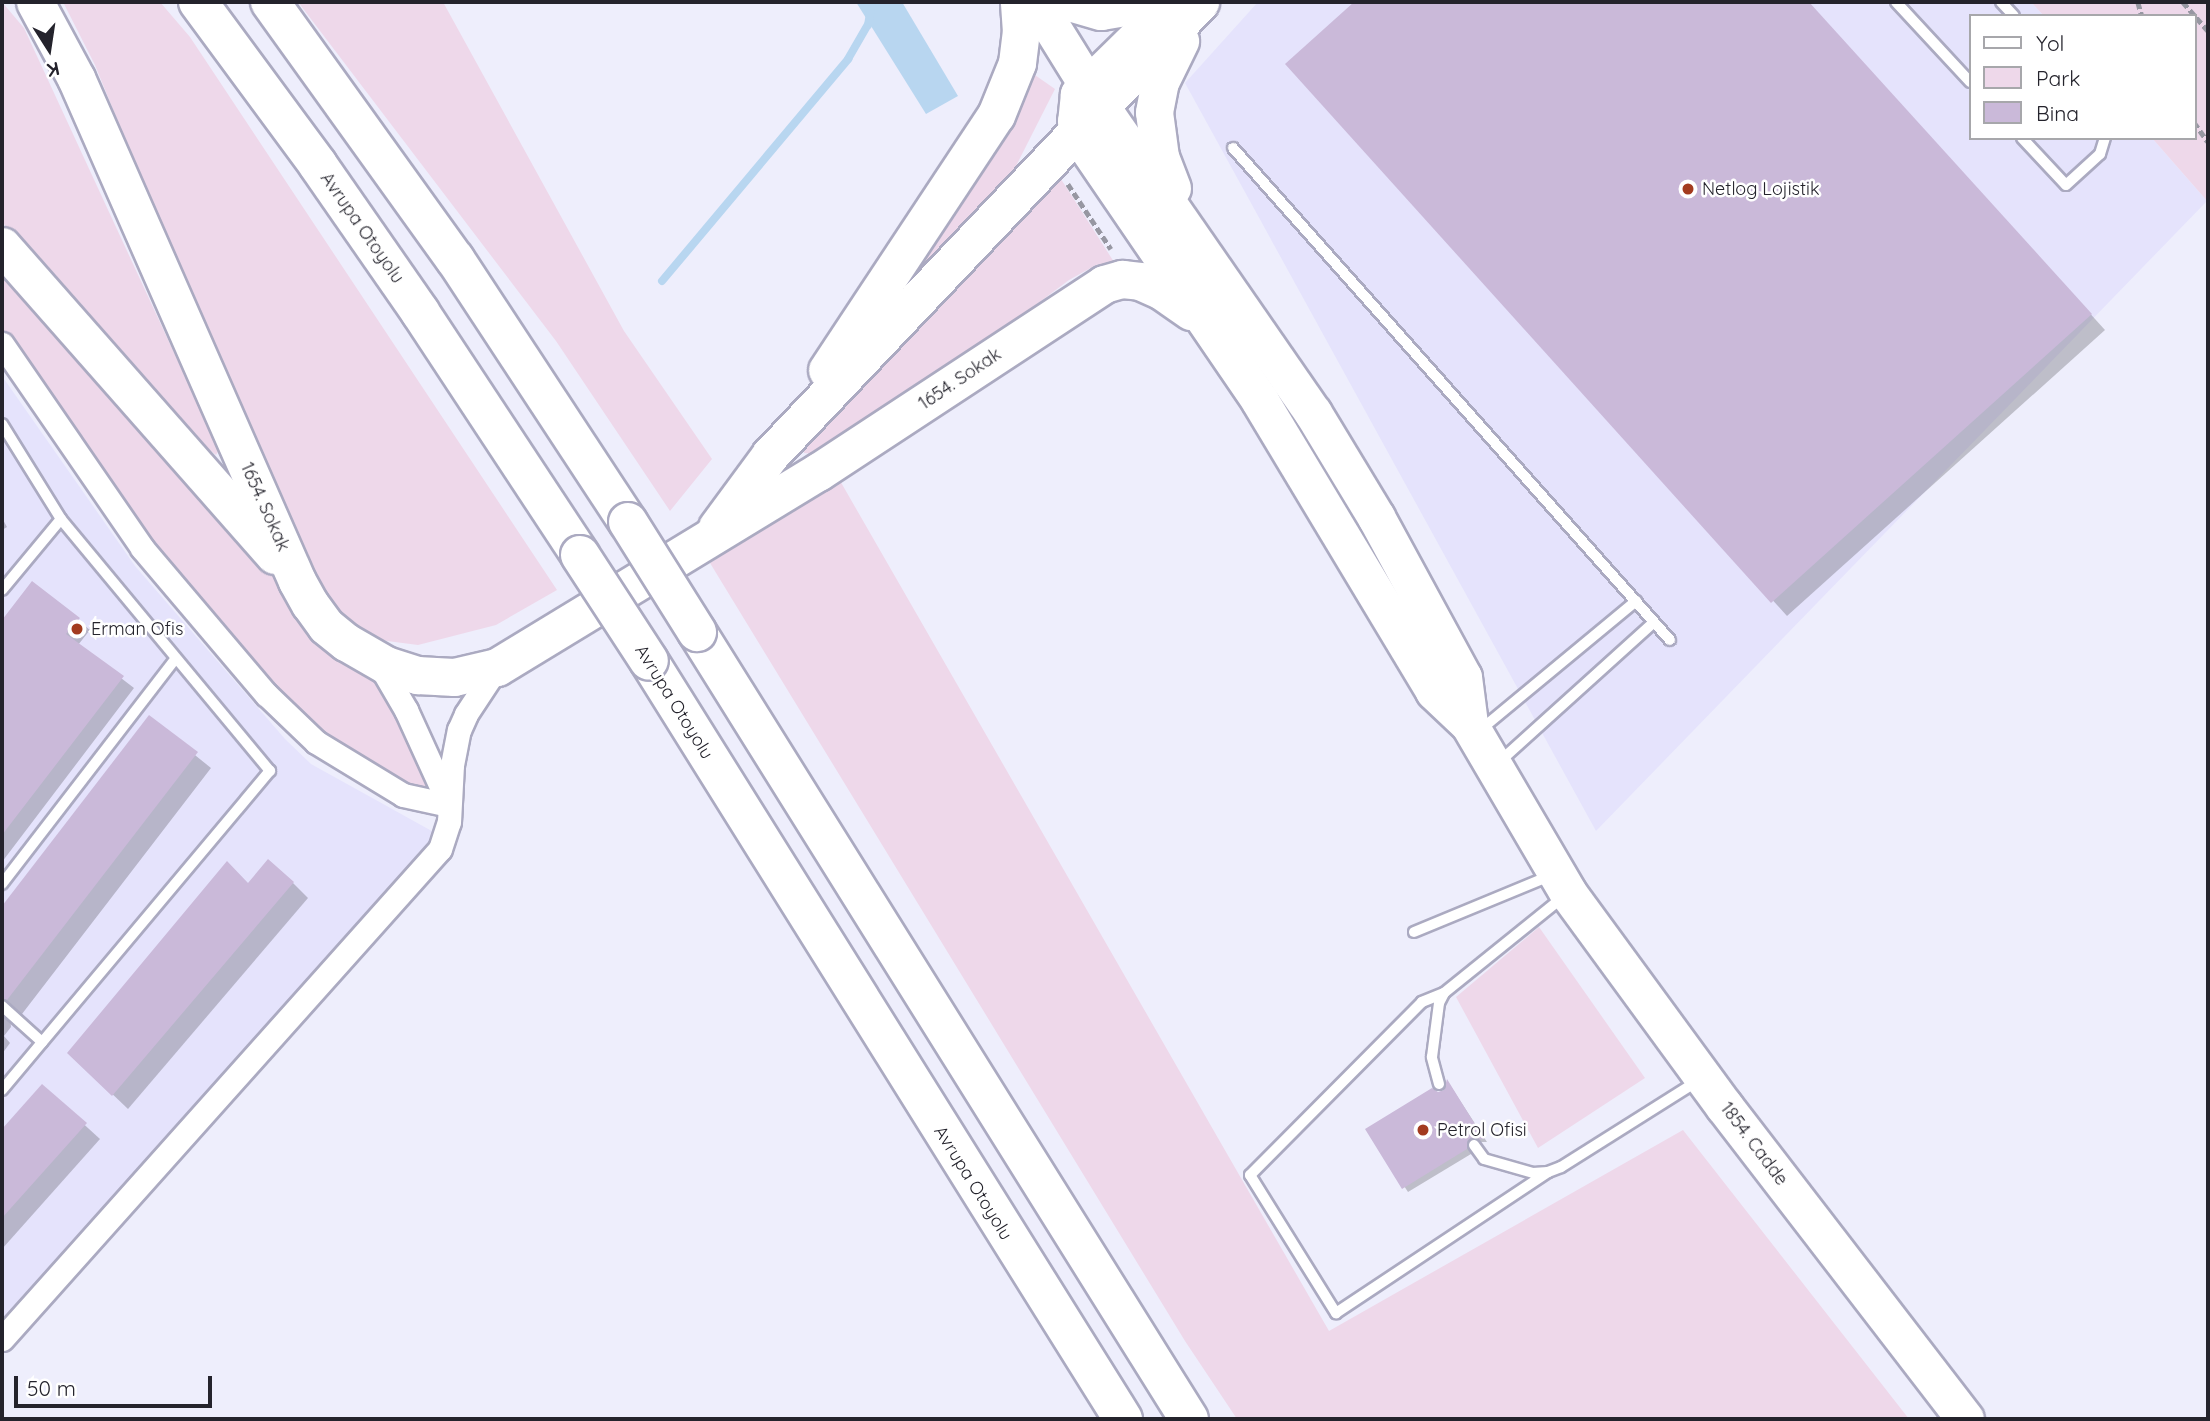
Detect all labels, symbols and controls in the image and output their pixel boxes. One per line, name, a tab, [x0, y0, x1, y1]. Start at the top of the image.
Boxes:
north arrow	[14, 14, 84, 84]
legend	[1968, 14, 2196, 140]
text: Yol	[2036, 30, 2064, 56]
text: K	[45, 57, 62, 83]
text: Park	[2036, 65, 2080, 91]
text: Bina	[2036, 100, 2079, 126]
street label: Avrupa Otoyolu	[316, 168, 408, 288]
place label: Netlog Lojistik	[1702, 178, 1820, 200]
marker: Netlog Lojistik	[1680, 181, 1696, 197]
street label: 1654. Sokak	[915, 344, 1005, 414]
street label: 1654. Sokak	[236, 459, 294, 555]
place label: Erman Ofis	[91, 618, 183, 640]
marker: Erman Ofis	[69, 621, 85, 637]
street label: Avrupa Otoyolu	[630, 641, 718, 763]
street label: 1854. Cadde	[1716, 1098, 1792, 1190]
place label: Petrol Ofisi	[1437, 1119, 1527, 1141]
street label: Avrupa Otoyolu	[929, 1122, 1017, 1244]
marker: Petrol Ofisi	[1415, 1122, 1431, 1138]
scale bar	[18, 1362, 215, 1406]
text: 50 m	[27, 1375, 76, 1401]

